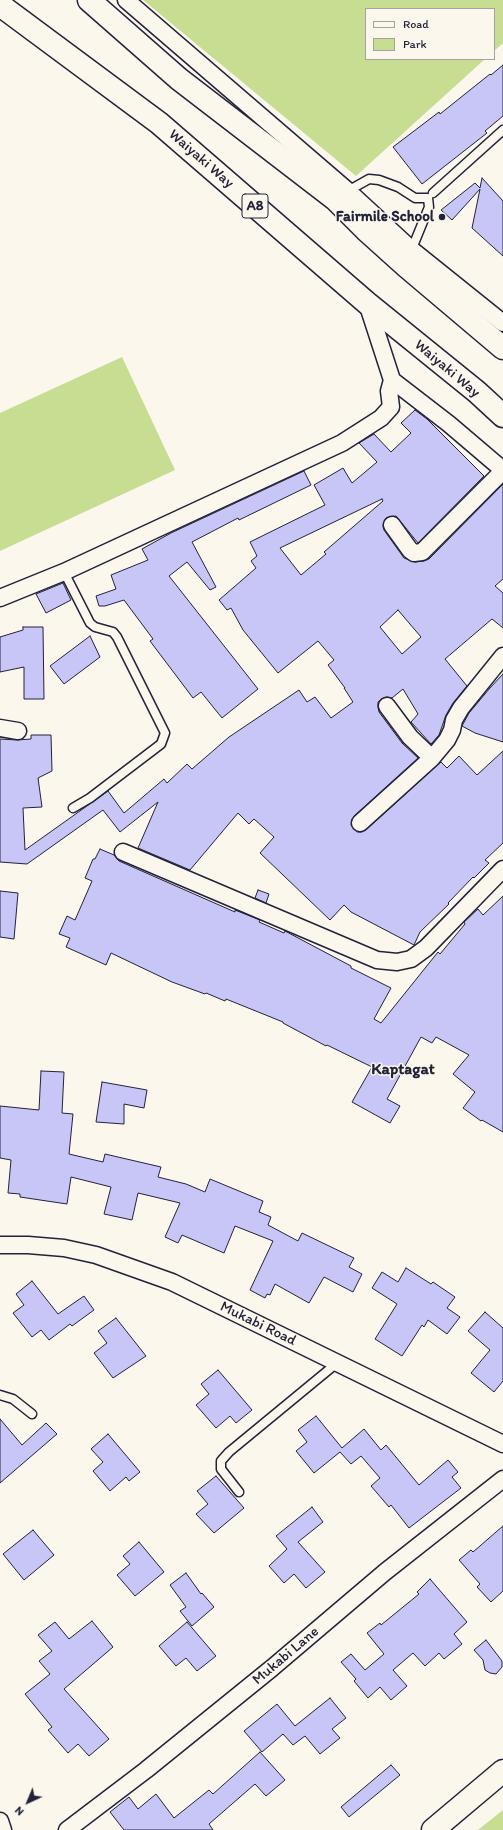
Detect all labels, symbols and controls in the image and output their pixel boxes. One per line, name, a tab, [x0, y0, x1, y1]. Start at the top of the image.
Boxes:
legend	[365, 8, 495, 60]
text: Road	[403, 17, 429, 31]
text: Park	[403, 37, 427, 51]
street label: Waiyaki Way	[165, 126, 237, 192]
road number: A8	[242, 194, 268, 218]
place label: Fairmile School	[336, 208, 434, 226]
marker: Fairmile School	[437, 212, 447, 222]
street label: Waiyaki Way	[410, 336, 484, 402]
district label: Kaptagat	[371, 1060, 435, 1080]
street label: Mukabi Road	[217, 1298, 299, 1350]
street label: Mukabi Lane	[249, 1623, 323, 1689]
north arrow	[8, 1782, 48, 1822]
text: N	[12, 1804, 27, 1818]

